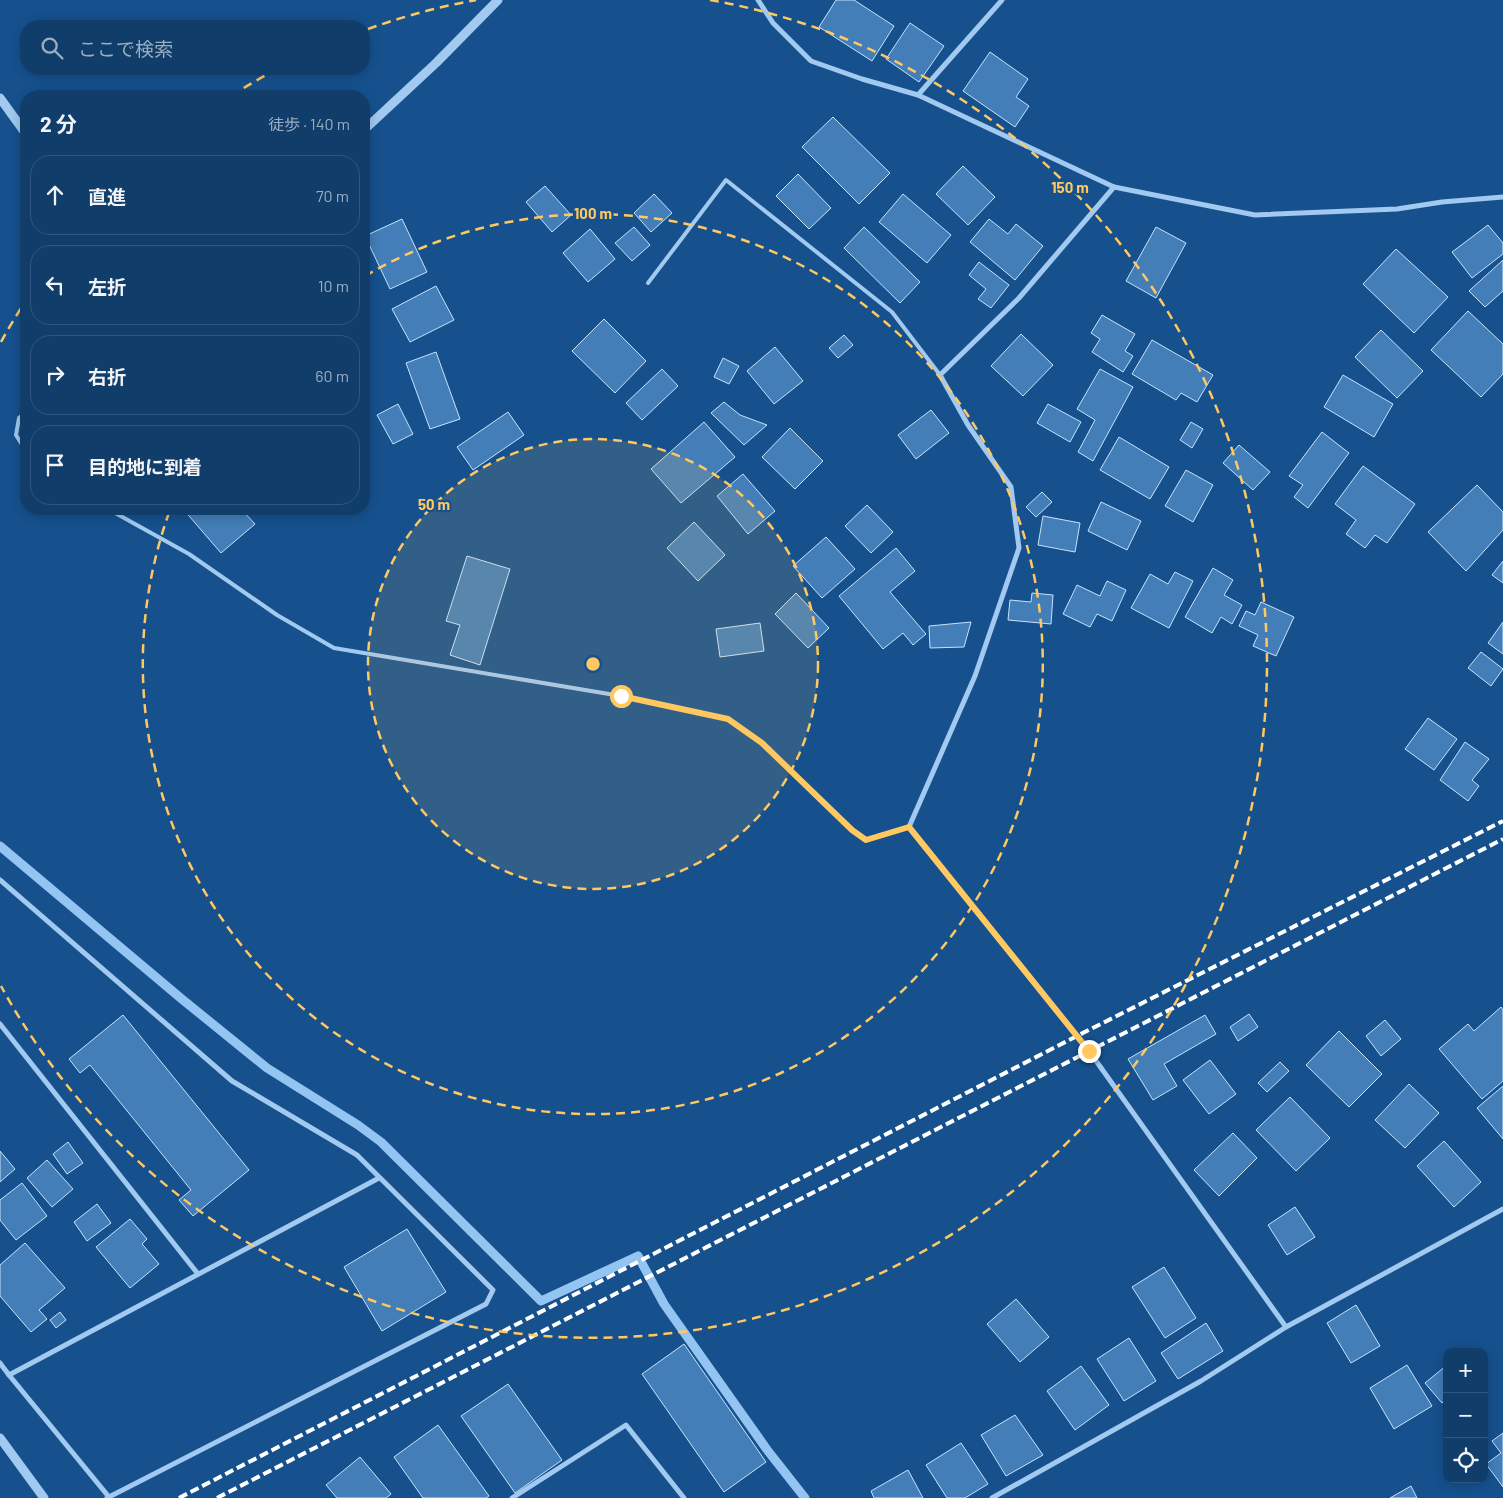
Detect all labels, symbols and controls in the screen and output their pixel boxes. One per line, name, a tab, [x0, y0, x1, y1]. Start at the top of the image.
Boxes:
search box	[20, 20, 370, 75]
icon: search	[38, 34, 66, 62]
text: ここで検索	[78, 37, 173, 60]
text: 2 分	[40, 111, 77, 136]
text: 徒歩 · 140 m	[268, 114, 350, 133]
text: 150 m	[1051, 178, 1089, 196]
icon: ahead	[41, 181, 69, 209]
text: 直進	[88, 185, 126, 208]
text: 70 m	[316, 186, 349, 205]
text: 100 m	[574, 204, 612, 222]
icon: left	[41, 271, 69, 299]
text: 左折	[88, 275, 126, 298]
text: 10 m	[318, 276, 349, 295]
icon: right	[41, 361, 69, 389]
text: 右折	[88, 365, 126, 388]
text: 60 m	[315, 366, 349, 385]
icon: arrive	[41, 451, 69, 479]
text: 目的地に到着	[88, 455, 202, 478]
text: 50 m	[418, 495, 450, 513]
centre of rings	[584, 655, 602, 673]
route start	[610, 685, 633, 708]
route end	[1078, 1040, 1101, 1063]
map controls	[1443, 1348, 1488, 1483]
button: +	[1443, 1348, 1488, 1393]
button: −	[1443, 1393, 1488, 1438]
button: locate	[1443, 1438, 1488, 1483]

